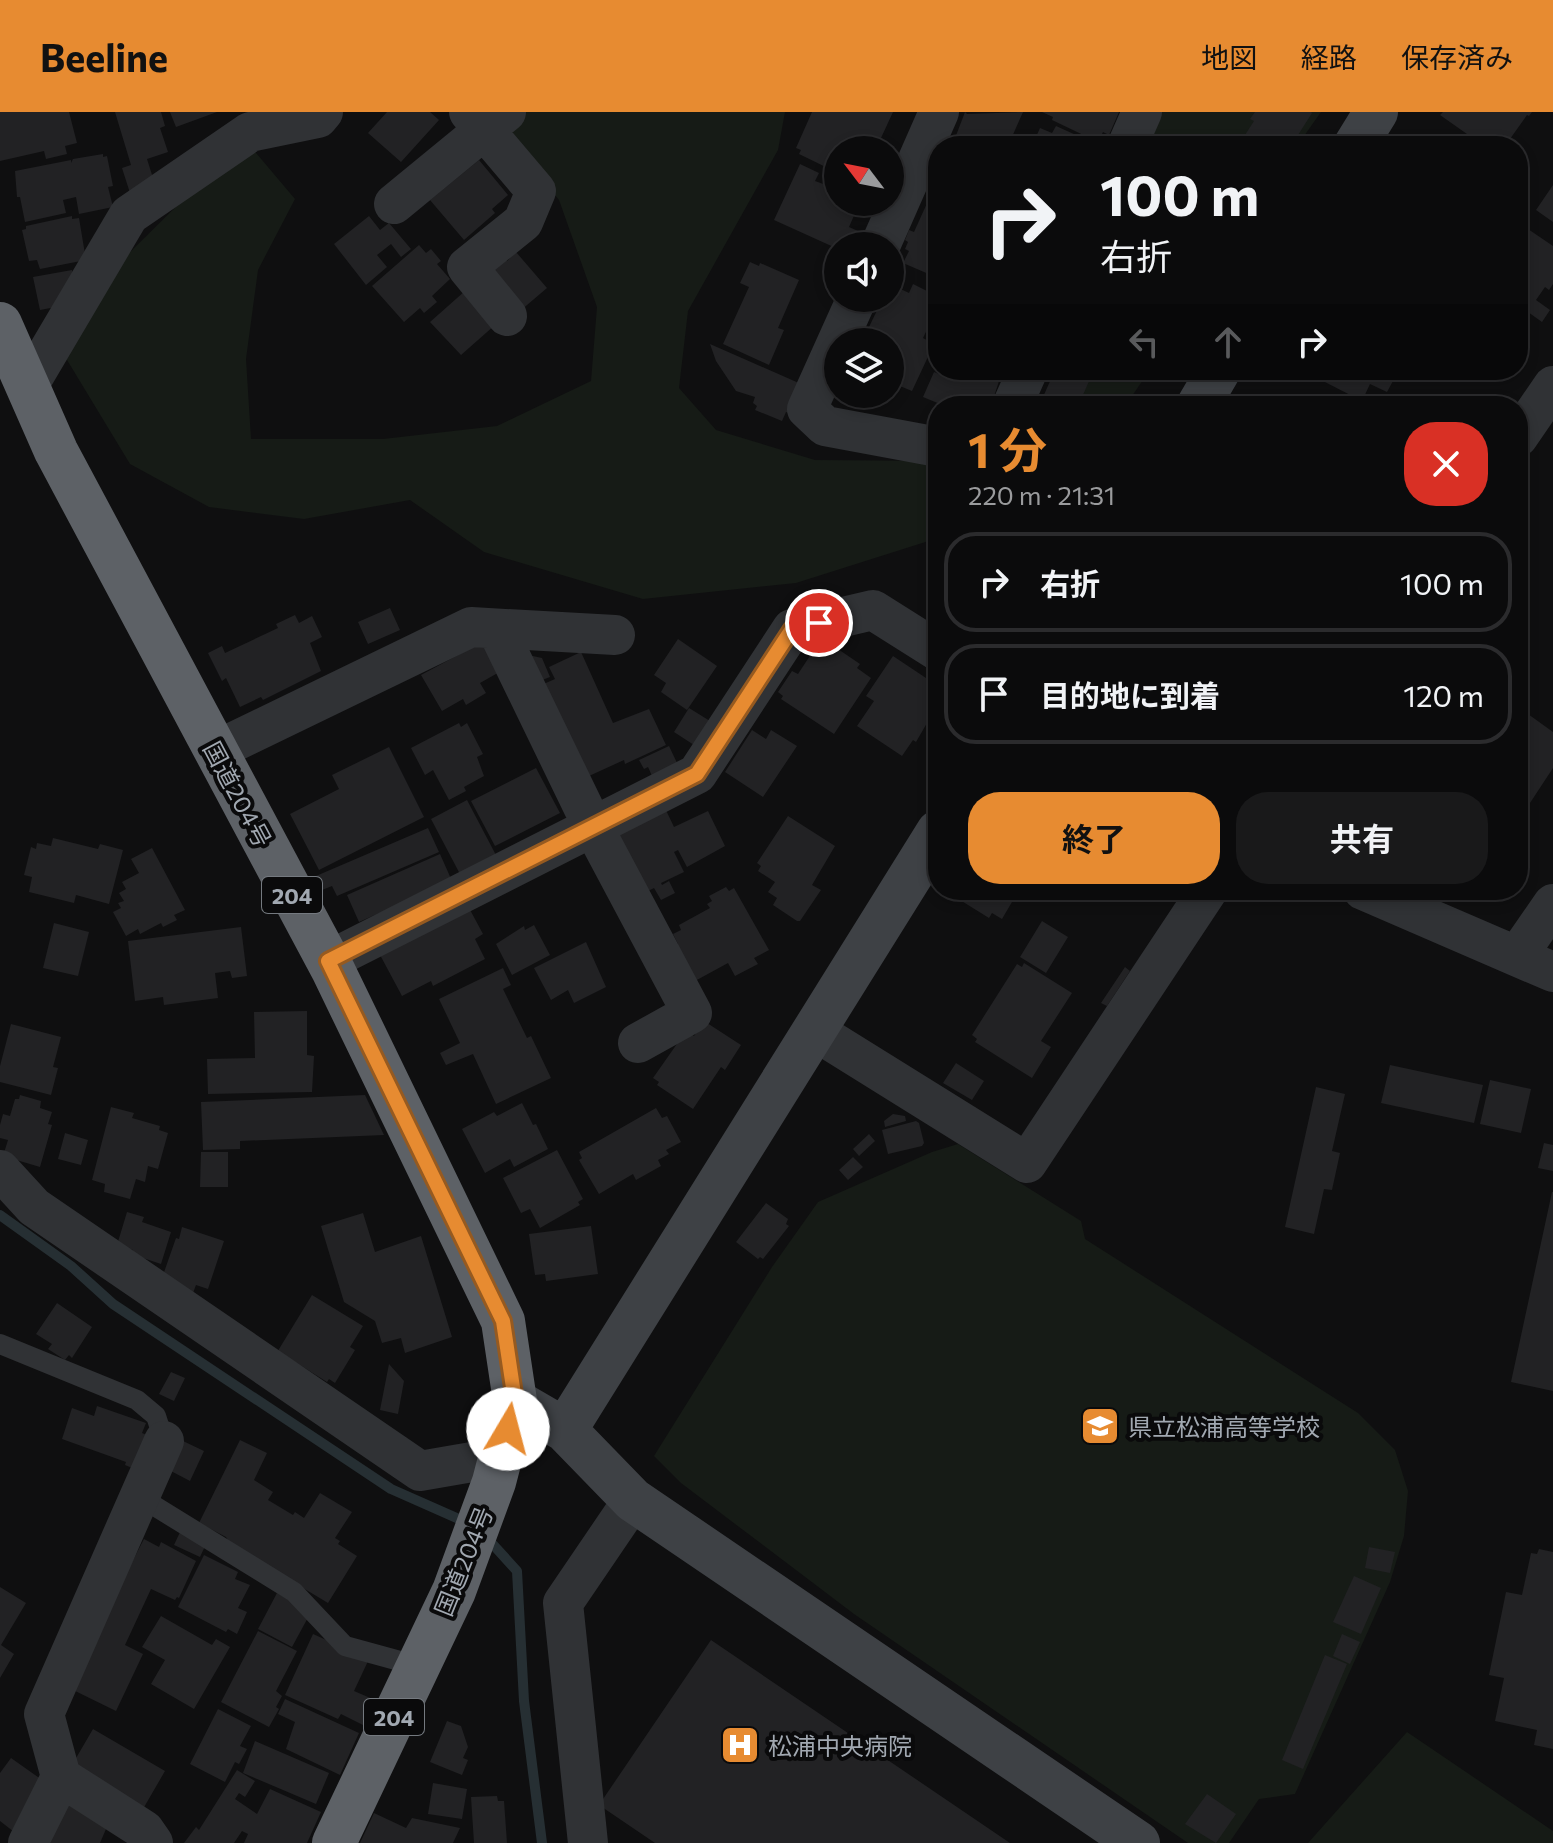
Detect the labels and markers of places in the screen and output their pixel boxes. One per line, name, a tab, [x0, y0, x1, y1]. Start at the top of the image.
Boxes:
pin	[785, 589, 853, 657]
school or university icon: 県立松浦高等学校	[1079, 1405, 1121, 1447]
place label: 県立松浦高等学校	[1128, 1412, 1320, 1441]
hospital icon: 松浦中央病院	[719, 1724, 761, 1766]
place label: 松浦中央病院	[768, 1731, 912, 1760]

